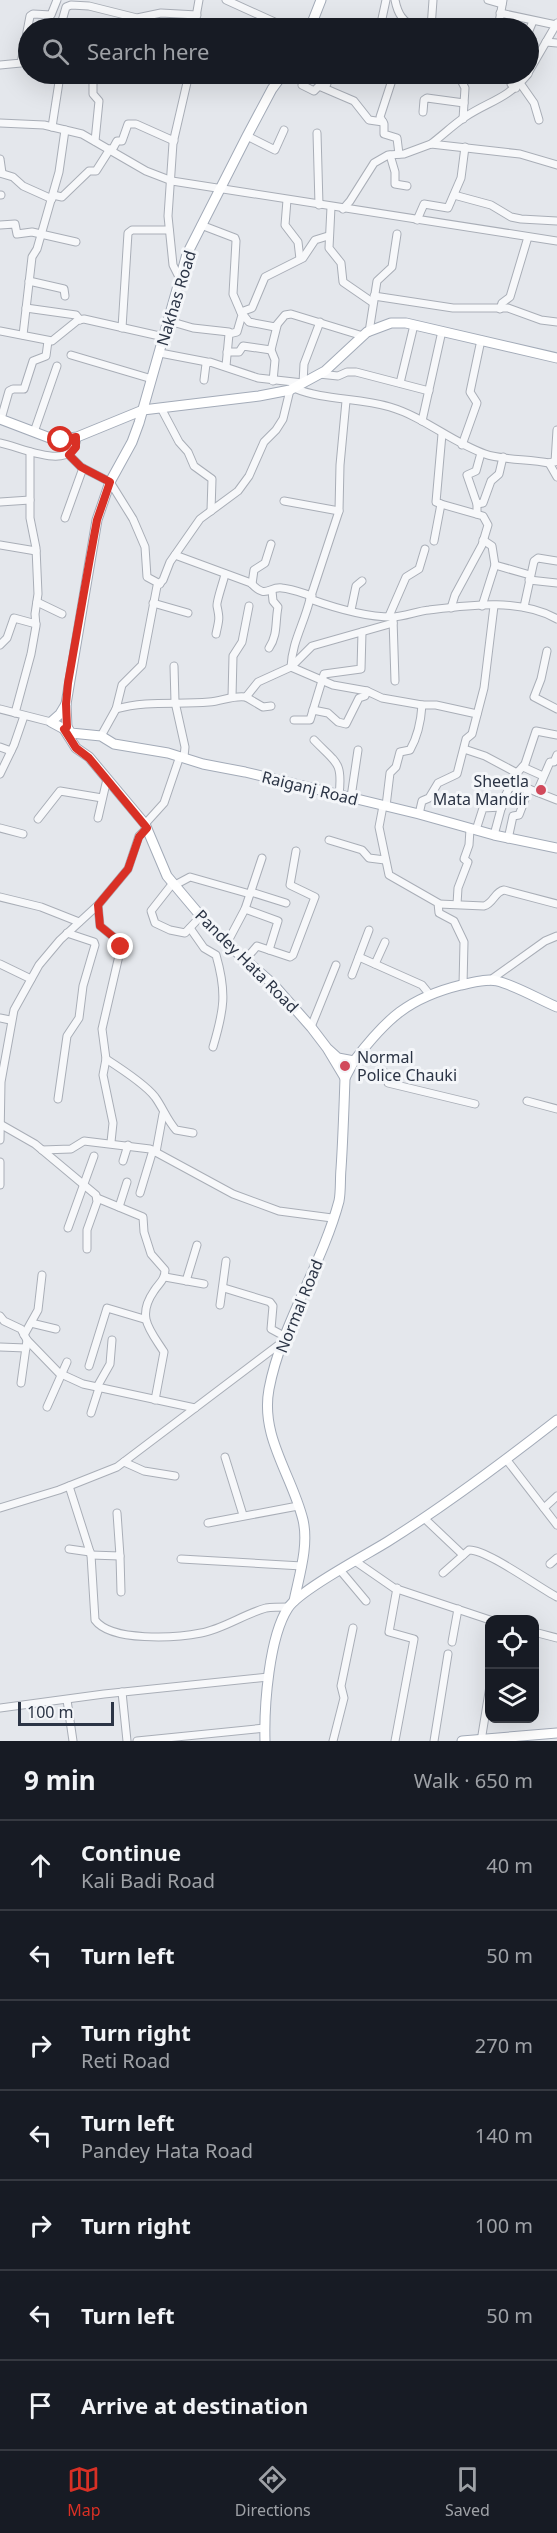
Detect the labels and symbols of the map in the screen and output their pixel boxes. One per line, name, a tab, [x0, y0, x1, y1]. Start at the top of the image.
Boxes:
street label: Nakhas Road	[151, 248, 201, 348]
route start	[47, 426, 73, 452]
street label: Raiganj Road	[260, 765, 360, 811]
place label: Sheetla Mata Mandir	[433, 770, 529, 810]
marker: Sheetla Mata Mandir	[534, 783, 548, 797]
street label: Pandey Hata Road	[191, 905, 303, 1017]
route end	[107, 933, 133, 959]
place label: Normal Police Chauki	[357, 1046, 457, 1086]
marker: Normal Police Chauki	[338, 1059, 352, 1073]
street label: Normal Road	[270, 1256, 328, 1356]
scale bar	[18, 1699, 114, 1726]

